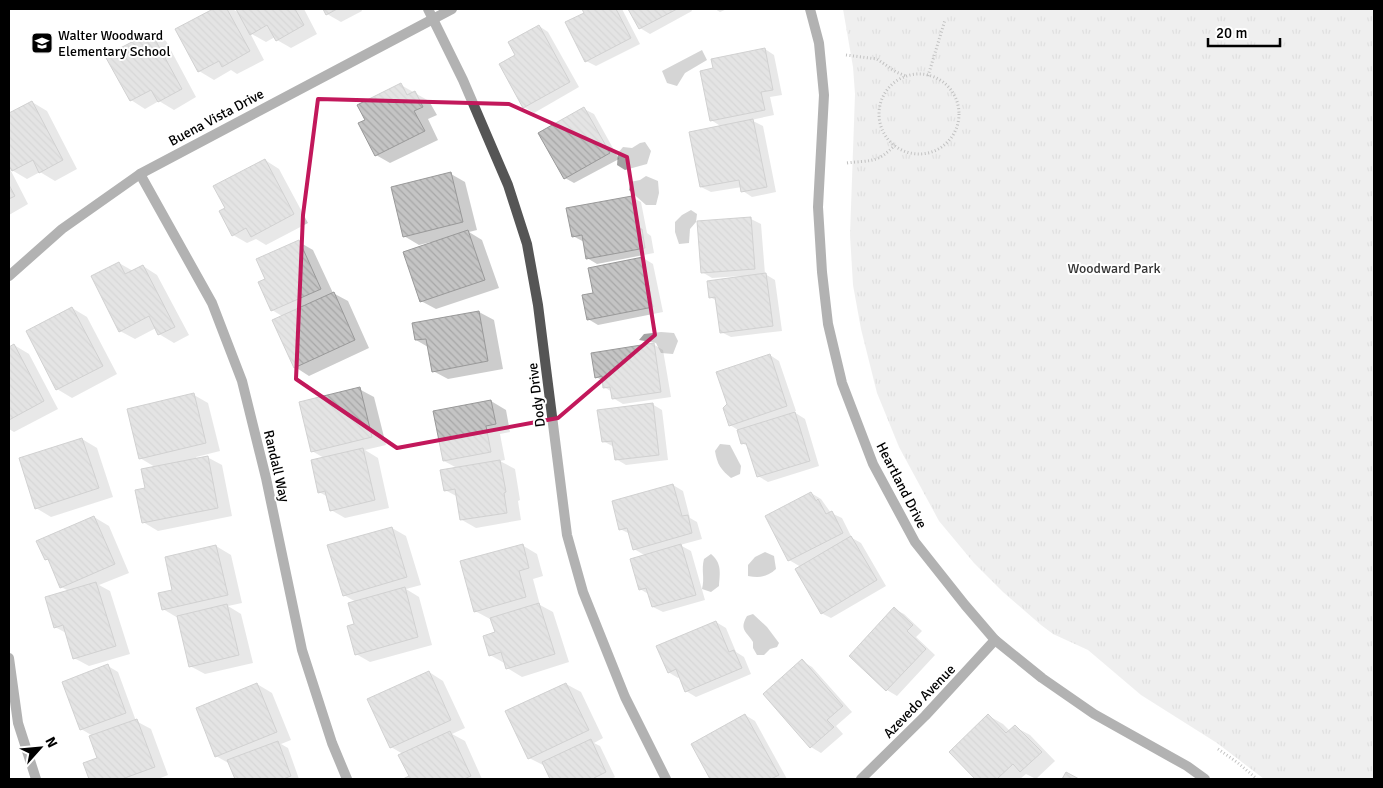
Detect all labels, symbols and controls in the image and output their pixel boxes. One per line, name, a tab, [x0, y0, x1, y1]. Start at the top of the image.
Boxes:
scale bar	[1208, 15, 1280, 47]
text: 20 m	[1216, 24, 1247, 42]
place label: Walter Woodward Elementary School	[58, 27, 171, 60]
school or university icon: Walter Woodward Elementary School	[30, 31, 54, 55]
street label: Buena Vista Drive	[166, 85, 267, 150]
park label: Woodward Park	[1068, 260, 1160, 277]
street label: Dody Drive	[524, 362, 549, 428]
street label: Randall Way	[260, 428, 293, 504]
street label: Heartland Drive	[873, 439, 931, 531]
street label: Azevedo Avenue	[880, 661, 959, 742]
north arrow	[15, 723, 65, 773]
text: N	[41, 734, 61, 751]

